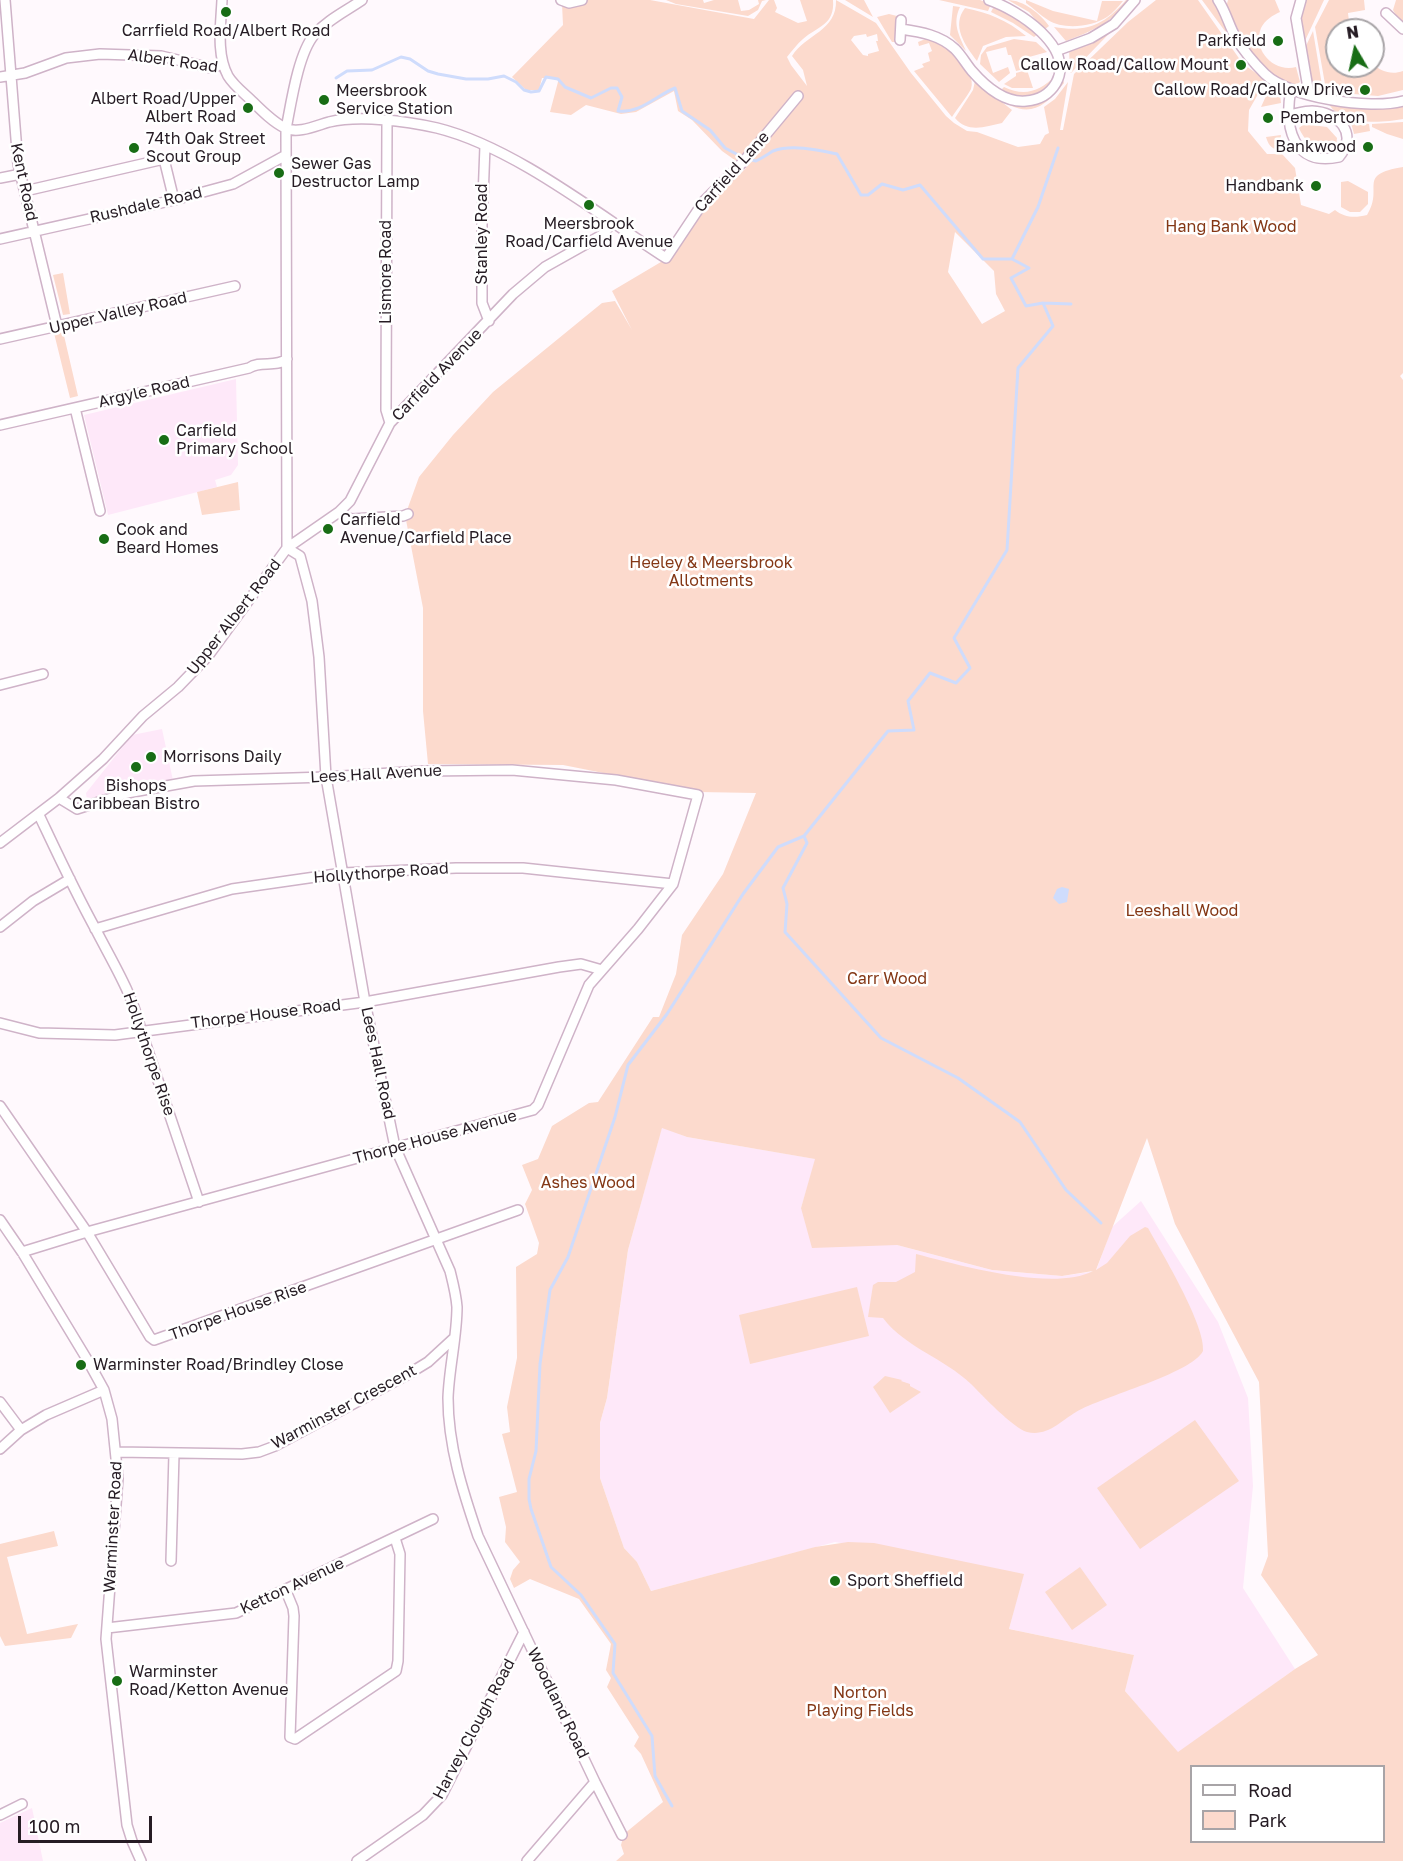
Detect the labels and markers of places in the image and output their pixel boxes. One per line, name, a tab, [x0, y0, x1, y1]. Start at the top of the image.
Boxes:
marker: Carrfield Road/Albert Road	[219, 5, 233, 19]
place label: Carrfield Road/Albert Road	[122, 21, 330, 41]
place label: Parkfield	[1197, 31, 1266, 51]
marker: Parkfield	[1271, 34, 1285, 48]
place label: Callow Road/Callow Mount	[1020, 55, 1229, 75]
marker: Callow Road/Callow Mount	[1234, 58, 1248, 72]
place label: Callow Road/Callow Drive	[1154, 80, 1353, 100]
place label: Meersbrook Service Station	[336, 81, 453, 119]
marker: Callow Road/Callow Drive	[1358, 83, 1372, 97]
place label: Albert Road/Upper Albert Road	[91, 89, 236, 127]
marker: Meersbrook Service Station	[317, 93, 331, 107]
marker: Albert Road/Upper Albert Road	[241, 101, 255, 115]
place label: Pemberton	[1280, 108, 1365, 128]
marker: Pemberton	[1261, 111, 1275, 125]
place label: 74th Oak Street Scout Group	[146, 129, 266, 167]
place label: Bankwood	[1275, 137, 1356, 157]
marker: Bankwood	[1361, 140, 1375, 154]
marker: 74th Oak Street Scout Group	[127, 141, 141, 155]
place label: Sewer Gas Destructor Lamp	[291, 154, 420, 192]
marker: Sewer Gas Destructor Lamp	[272, 166, 286, 180]
place label: Handbank	[1225, 176, 1304, 196]
marker: Handbank	[1309, 179, 1323, 193]
marker: Meersbrook Road/Carfield Avenue	[582, 198, 596, 212]
place label: Meersbrook Road/Carfield Avenue	[505, 214, 673, 252]
place label: Carfield Primary School	[176, 421, 293, 459]
marker: Carfield Primary School	[157, 433, 171, 447]
place label: Carfield Avenue/Carfield Place	[340, 510, 511, 548]
place label: Cook and Beard Homes	[116, 520, 219, 558]
marker: Carfield Avenue/Carfield Place	[321, 522, 335, 536]
marker: Cook and Beard Homes	[97, 532, 111, 546]
place label: Morrisons Daily	[163, 747, 282, 767]
marker: Morrisons Daily	[144, 750, 158, 764]
marker: Bishops Caribbean Bistro	[129, 760, 143, 774]
place label: Bishops Caribbean Bistro	[72, 776, 200, 814]
place label: Warminster Road/Brindley Close	[93, 1355, 344, 1375]
marker: Warminster Road/Brindley Close	[74, 1358, 88, 1372]
place label: Sport Sheffield	[847, 1571, 963, 1591]
marker: Sport Sheffield	[828, 1574, 842, 1588]
place label: Warminster Road/Ketton Avenue	[129, 1662, 288, 1700]
marker: Warminster Road/Ketton Avenue	[110, 1674, 124, 1688]

